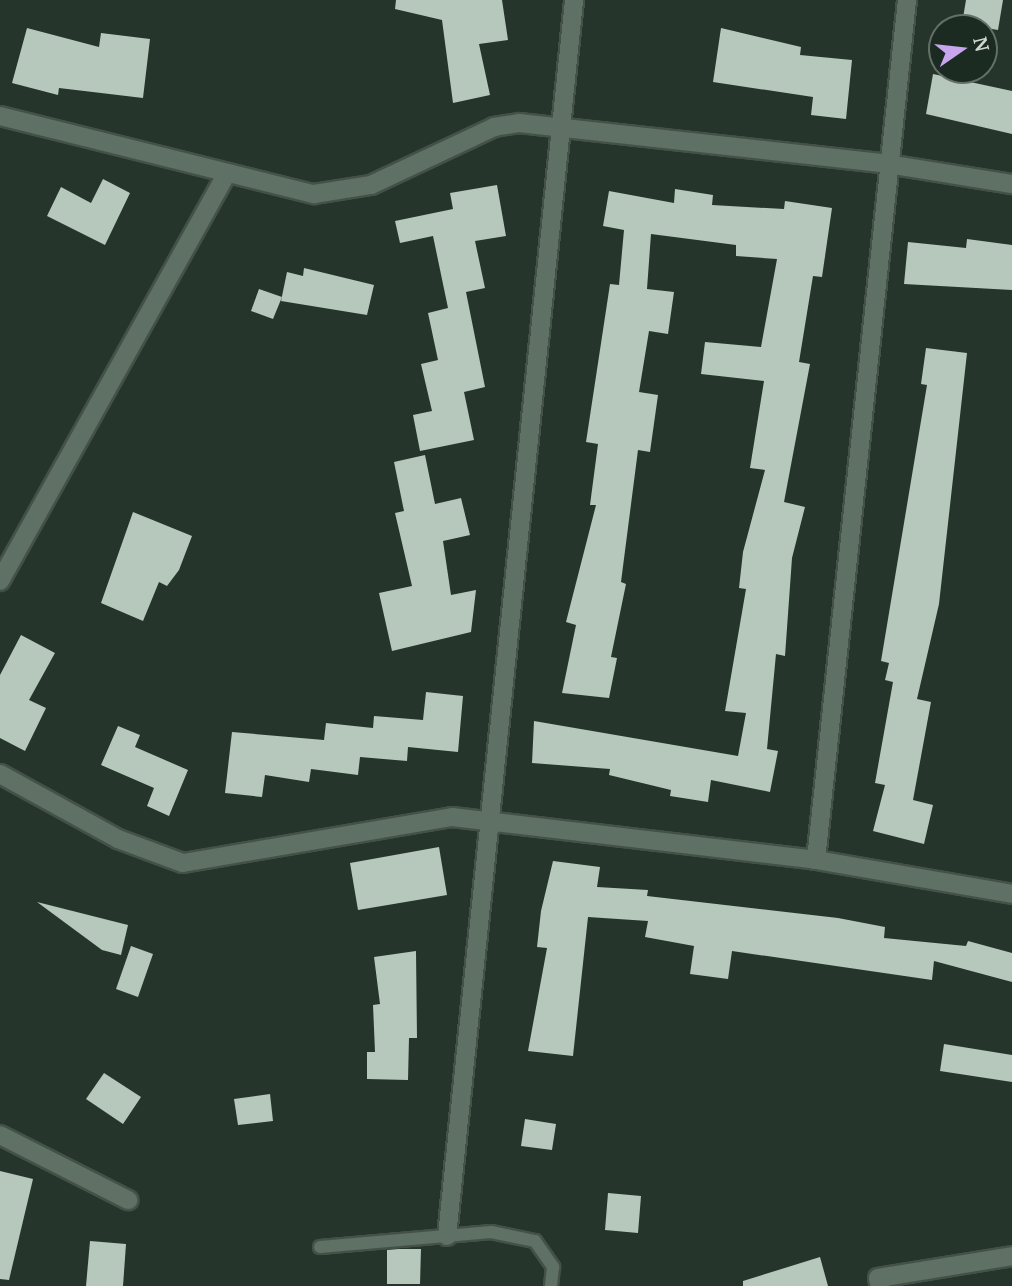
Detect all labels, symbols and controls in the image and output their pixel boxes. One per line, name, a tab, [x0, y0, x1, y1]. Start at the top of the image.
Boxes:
north arrow	[928, 14, 998, 84]
text: N	[968, 34, 996, 54]

